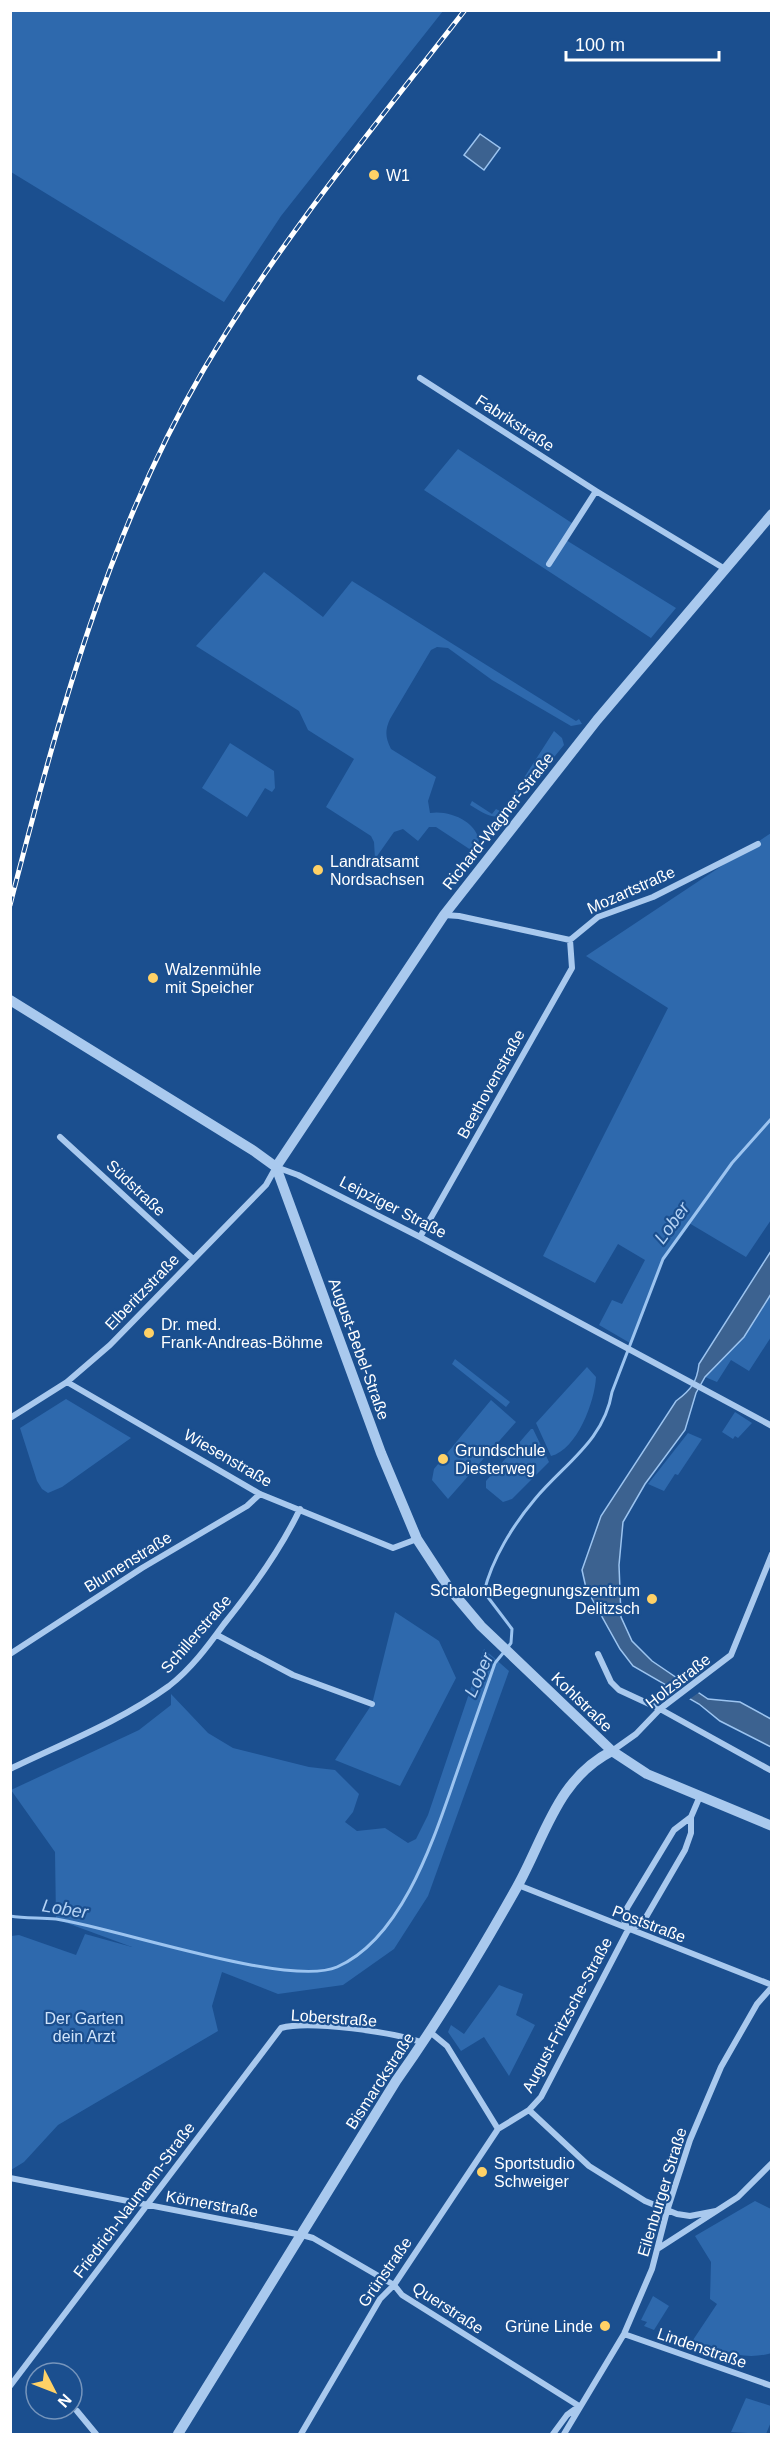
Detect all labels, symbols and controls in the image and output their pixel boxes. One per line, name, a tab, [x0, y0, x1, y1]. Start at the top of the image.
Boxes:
scale bar	[566, 24, 719, 62]
text: 100 m	[575, 35, 625, 55]
place label: W1	[386, 167, 410, 184]
marker: W1	[367, 168, 381, 182]
street label: Fabrikstraße	[473, 391, 557, 455]
street label: Richard-Wagner-Straße	[439, 749, 557, 893]
place label: Landratsamt Nordsachsen	[330, 853, 424, 888]
marker: Landratsamt Nordsachsen	[311, 863, 325, 877]
street label: Mozartstraße	[584, 863, 678, 917]
place label: Walzenmühle mit Speicher	[165, 961, 261, 996]
marker: Walzenmühle mit Speicher	[146, 971, 160, 985]
street label: Beethovenstraße	[454, 1027, 528, 1141]
street label: Südstraße	[103, 1157, 169, 1219]
street label: Leipziger Straße	[337, 1173, 449, 1241]
water label: Lober	[650, 1198, 694, 1248]
street label: Elberitzstraße	[102, 1251, 182, 1333]
street label: August-Bebel-Straße	[325, 1276, 393, 1422]
place label: Dr. med. Frank-Andreas-Böhme	[161, 1316, 323, 1351]
marker: Dr. med. Frank-Andreas-Böhme	[142, 1326, 156, 1340]
street label: Wiesenstraße	[181, 1426, 275, 1490]
place label: Grundschule Diesterweg	[455, 1442, 546, 1477]
marker: Grundschule Diesterweg	[436, 1452, 450, 1466]
street label: Blumenstraße	[81, 1528, 175, 1596]
place label: SchalomBegegnungszentrum Delitzsch	[430, 1582, 640, 1617]
street label: Schillerstraße	[157, 1591, 235, 1676]
marker: SchalomBegegnungszentrum Delitzsch	[645, 1592, 659, 1606]
water label: Lober	[461, 1649, 498, 1700]
street label: Holzstraße	[642, 1650, 714, 1712]
street label: Kohlstraße	[548, 1669, 616, 1735]
water label: Lober	[41, 1896, 90, 1923]
street label: Poststraße	[610, 1902, 688, 1946]
street label: August-Fritzsche-Straße	[519, 1934, 615, 2096]
street label: Loberstraße	[290, 2007, 378, 2029]
park label: Der Garten dein Arzt	[44, 2010, 124, 2045]
street label: Bismarckstraße	[343, 2030, 417, 2132]
street label: Friedrich-Naumann-Straße	[70, 2119, 198, 2281]
street label: Eilenburger Straße	[634, 2125, 690, 2259]
place label: Sportstudio Schweiger	[494, 2155, 575, 2190]
marker: Sportstudio Schweiger	[475, 2165, 489, 2179]
street label: Körnerstraße	[165, 2188, 260, 2220]
street label: Grünstraße	[355, 2234, 415, 2310]
street label: Querstraße	[409, 2279, 487, 2337]
place label: Grüne Linde	[505, 2318, 593, 2335]
marker: Grüne Linde	[598, 2319, 612, 2333]
street label: Lindenstraße	[655, 2325, 749, 2371]
north arrow	[24, 2361, 84, 2421]
text: N	[55, 2391, 75, 2411]

